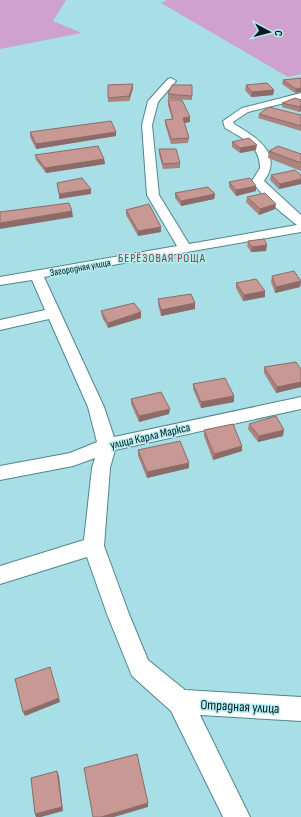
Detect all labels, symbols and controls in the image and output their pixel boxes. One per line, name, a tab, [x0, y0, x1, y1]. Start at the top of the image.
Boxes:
north arrow	[249, 12, 289, 52]
text: С	[272, 30, 285, 37]
district label: БЕРЁЗОВАЯ РОЩА	[118, 251, 206, 266]
street label: Загородная улица	[49, 257, 112, 279]
street label: улица Карла Маркса	[109, 420, 192, 453]
street label: Отрадная улица	[200, 696, 280, 717]

